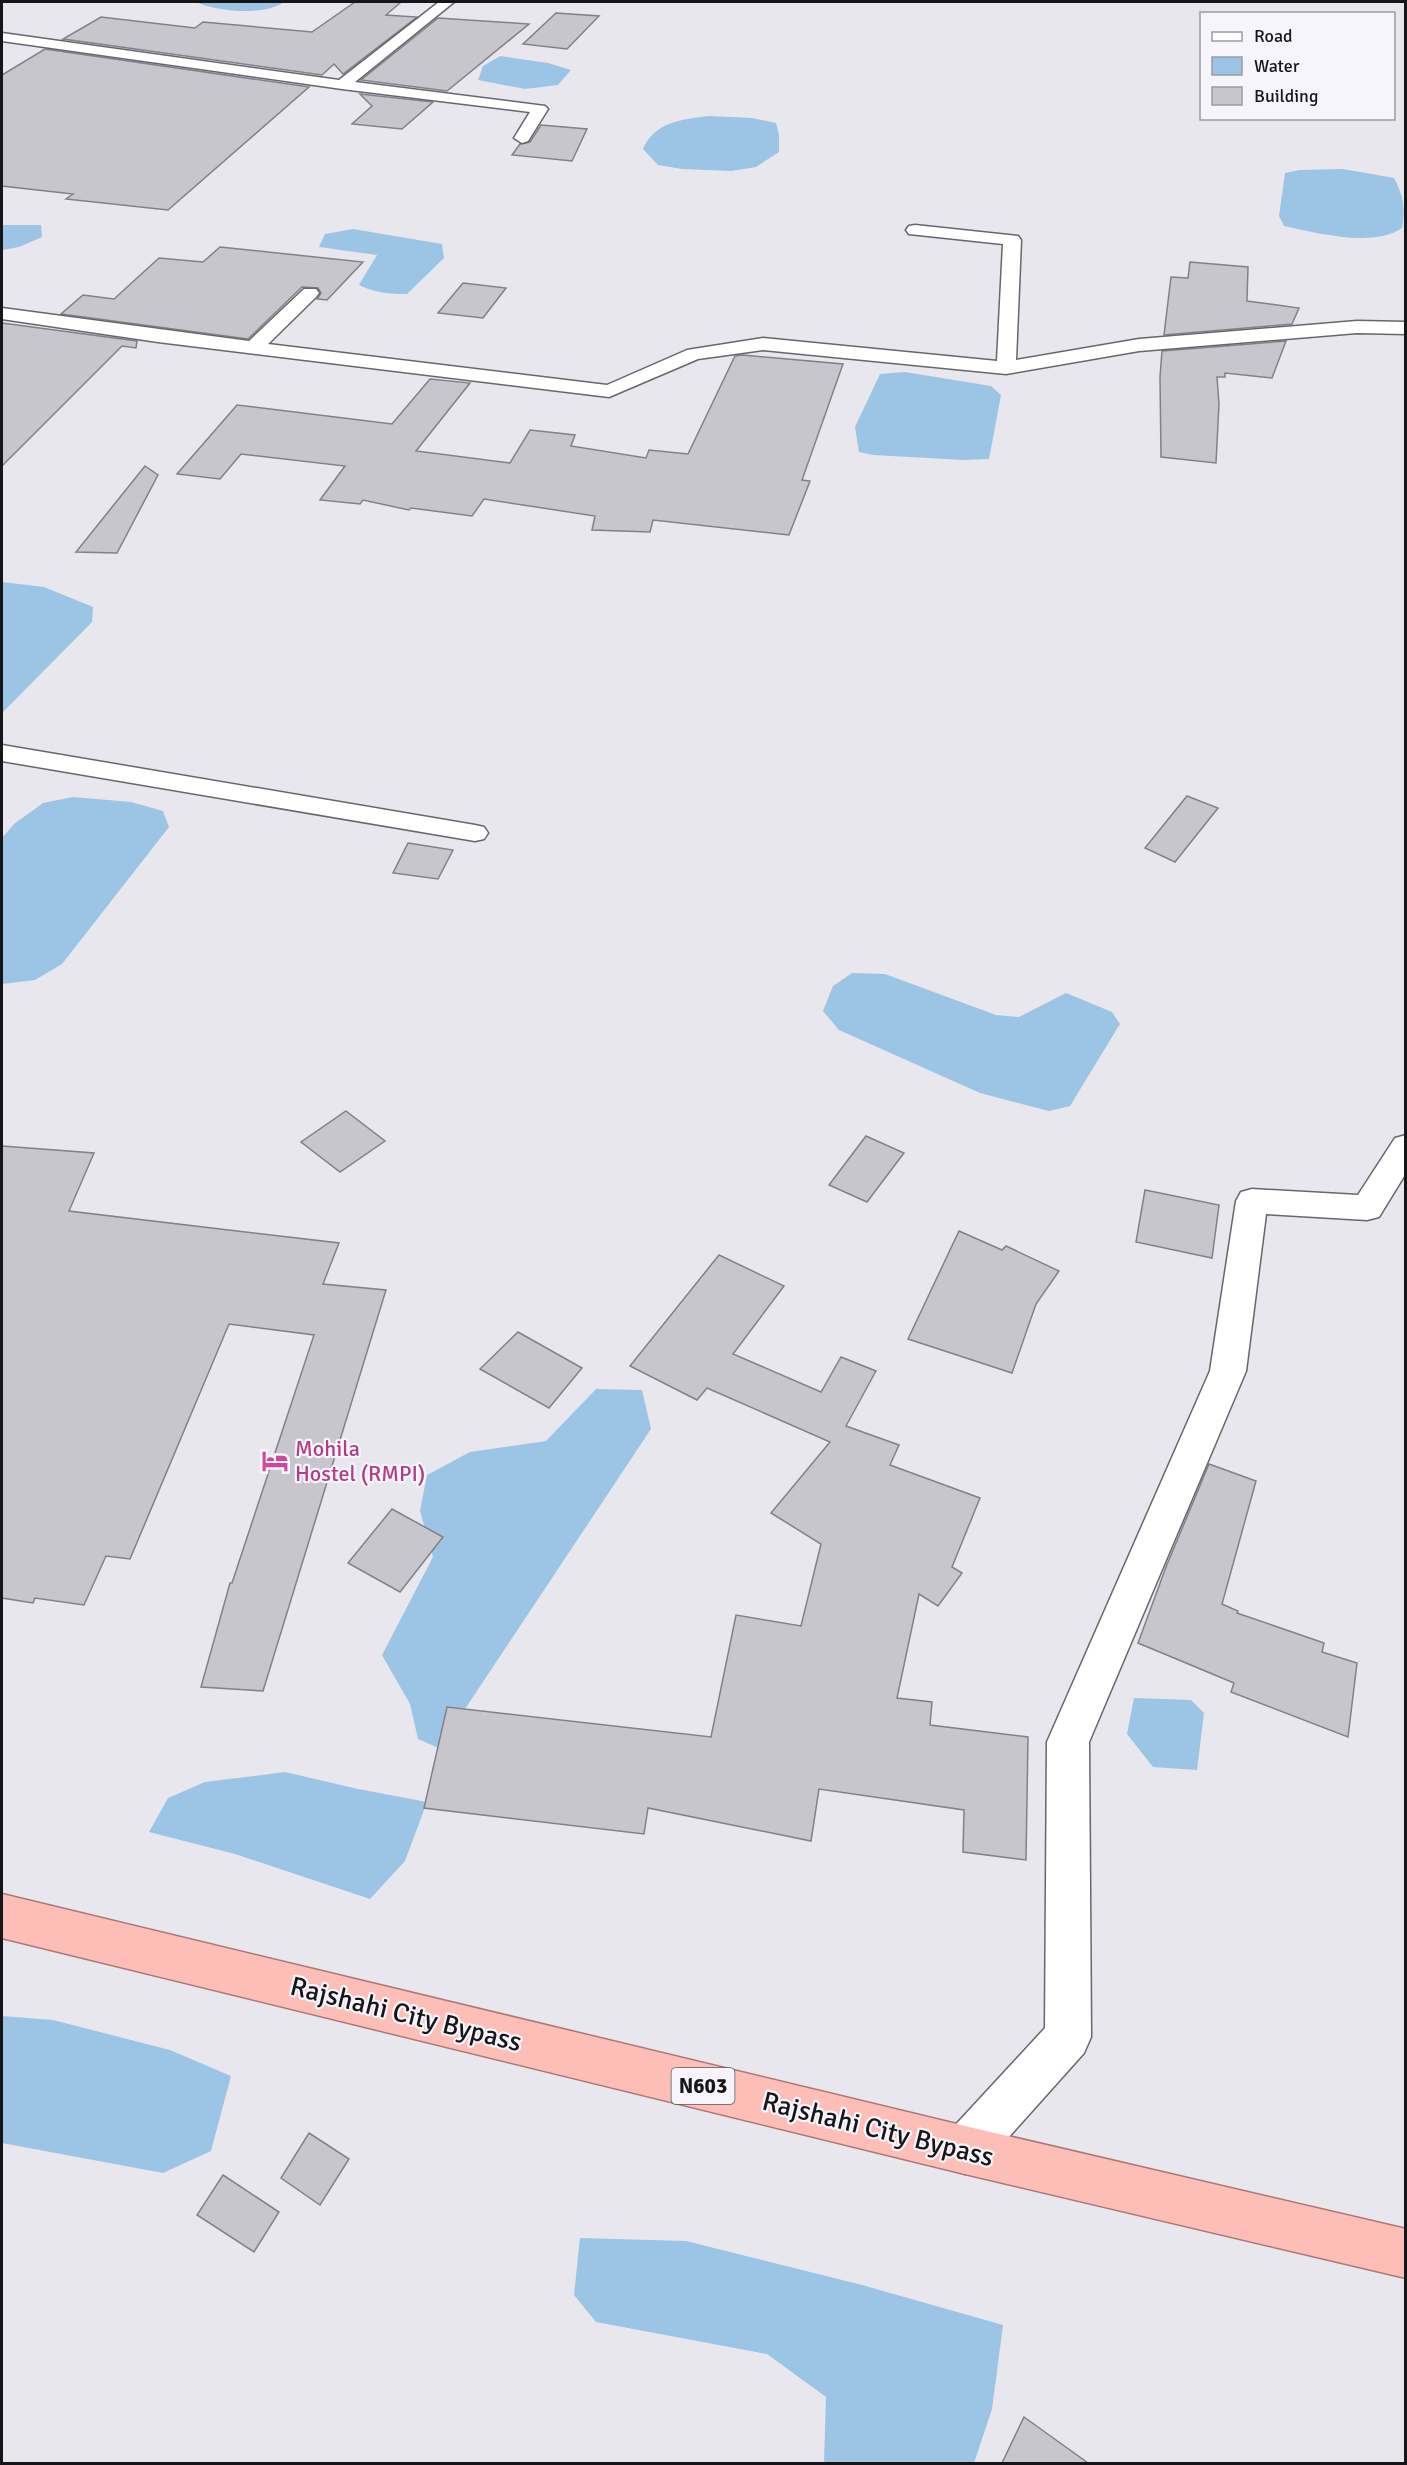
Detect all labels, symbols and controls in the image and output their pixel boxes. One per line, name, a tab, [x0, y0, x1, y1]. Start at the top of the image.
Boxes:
legend	[1200, 12, 1395, 120]
text: Road	[1254, 25, 1293, 47]
text: Water	[1254, 55, 1300, 77]
text: Building	[1254, 85, 1318, 107]
place label: Mohila Hostel (RMPI)	[295, 1435, 425, 1487]
hotel icon: Mohila Hostel (RMPI)	[260, 1446, 290, 1476]
street label: Rajshahi City Bypass	[287, 1970, 525, 2059]
road number: N603	[672, 2068, 734, 2104]
street label: Rajshahi City Bypass	[759, 2085, 997, 2174]

